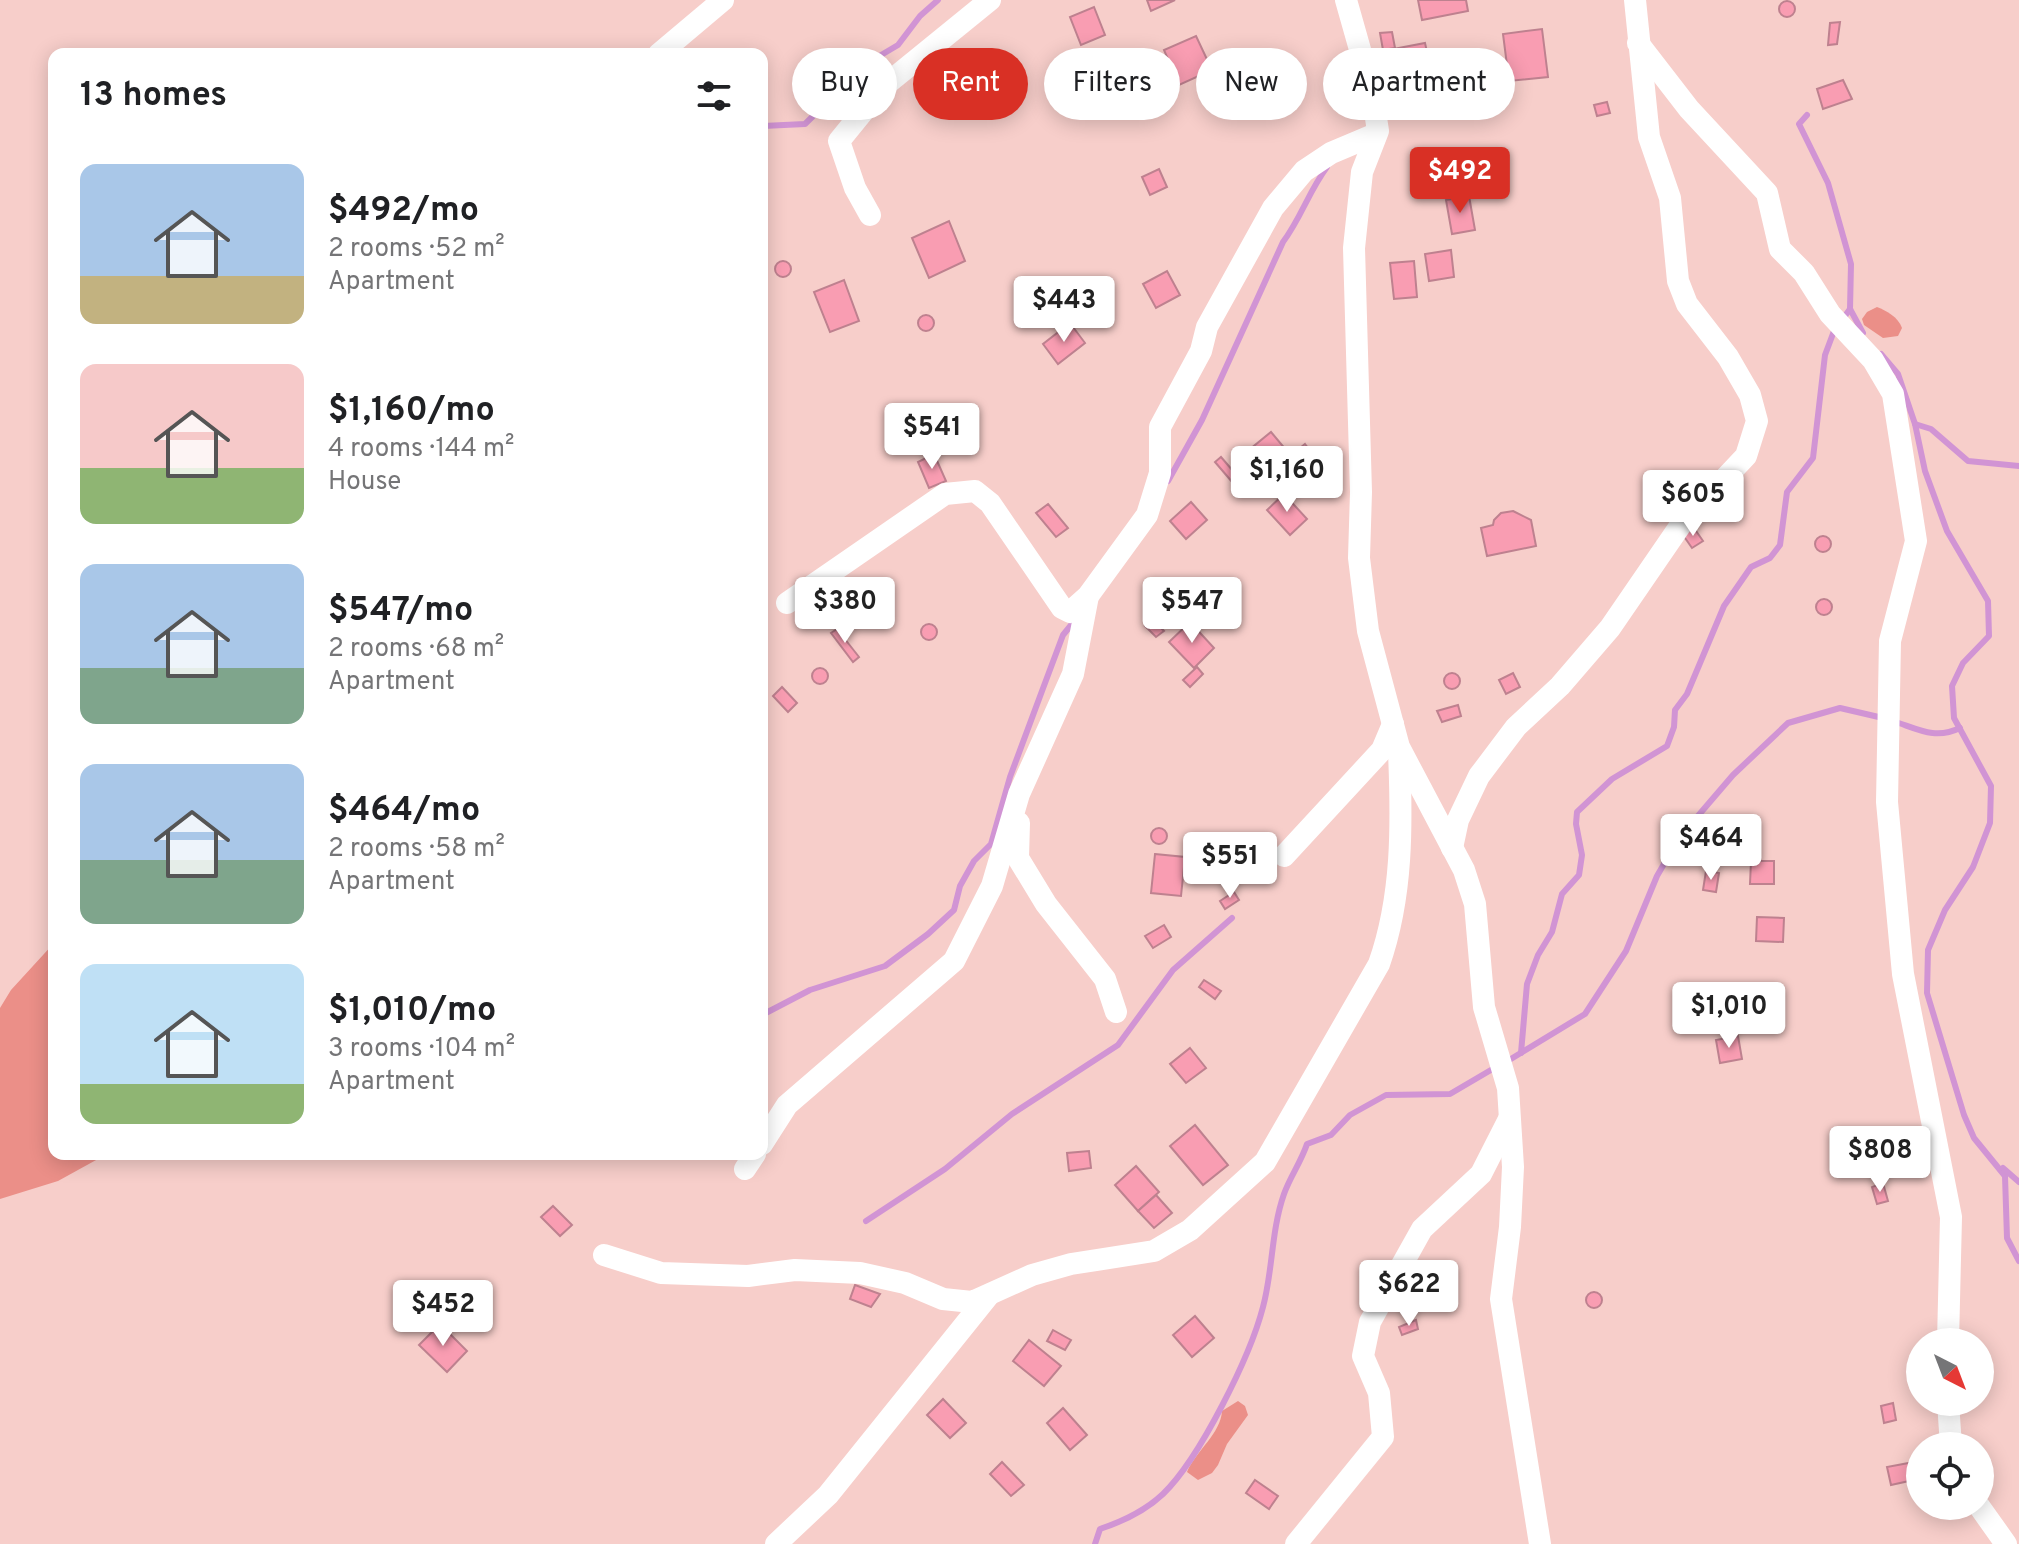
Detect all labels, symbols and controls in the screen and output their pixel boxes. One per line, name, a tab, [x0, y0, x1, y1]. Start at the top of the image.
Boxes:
chip: Buy	[792, 48, 897, 120]
chip: Rent	[913, 48, 1028, 120]
chip: Filters	[1044, 48, 1180, 120]
chip: New	[1196, 48, 1307, 120]
chip: Apartment	[1323, 48, 1515, 120]
icon: filters	[692, 74, 736, 118]
text: 13 homes	[80, 75, 227, 118]
pin: $492	[1413, 147, 1507, 215]
text: $492	[1428, 156, 1492, 189]
text: $492/mo	[328, 190, 479, 233]
icon: home	[144, 196, 240, 292]
text: 2 rooms · 52 m²	[328, 233, 505, 266]
text: Apartment	[328, 266, 455, 299]
pin: $443	[1017, 276, 1111, 344]
text: $443	[1032, 285, 1096, 318]
text: $1,160/mo	[328, 390, 495, 433]
icon: home	[144, 396, 240, 492]
pin: $541	[885, 403, 979, 471]
text: $541	[902, 412, 962, 445]
text: 4 rooms · 144 m²	[328, 433, 514, 466]
pin: $1,160	[1222, 446, 1352, 514]
text: $1,160	[1249, 455, 1325, 488]
text: House	[328, 466, 401, 499]
pin: $605	[1646, 470, 1740, 538]
text: $605	[1661, 479, 1725, 512]
pin: $380	[798, 577, 892, 645]
pin: $547	[1145, 577, 1239, 645]
text: $380	[813, 586, 877, 619]
text: $547	[1161, 586, 1223, 619]
text: $547/mo	[328, 590, 473, 633]
icon: home	[144, 596, 240, 692]
text: 2 rooms · 68 m²	[328, 633, 504, 666]
text: Apartment	[328, 666, 455, 699]
text: $464/mo	[328, 790, 480, 833]
icon: home	[144, 796, 240, 892]
pin: $464	[1664, 814, 1758, 882]
text: $464	[1678, 823, 1744, 856]
pin: $551	[1183, 832, 1277, 900]
text: 2 rooms · 58 m²	[328, 833, 505, 866]
text: $551	[1201, 841, 1259, 874]
text: Apartment	[328, 866, 455, 899]
pin: $1,010	[1664, 982, 1794, 1050]
text: $1,010/mo	[328, 990, 496, 1033]
text: $1,010	[1690, 991, 1768, 1024]
icon: home	[144, 996, 240, 1092]
text: 3 rooms · 104 m²	[328, 1033, 515, 1066]
text: Apartment	[328, 1066, 455, 1099]
pin: $808	[1833, 1126, 1927, 1194]
text: $808	[1847, 1135, 1913, 1168]
pin: $622	[1362, 1260, 1456, 1328]
text: $622	[1377, 1269, 1441, 1302]
pin: $452	[396, 1280, 490, 1348]
text: $452	[411, 1289, 475, 1322]
north arrow	[1906, 1328, 1994, 1416]
map controls	[1906, 1328, 1994, 1520]
button: locate	[1906, 1432, 1994, 1520]

